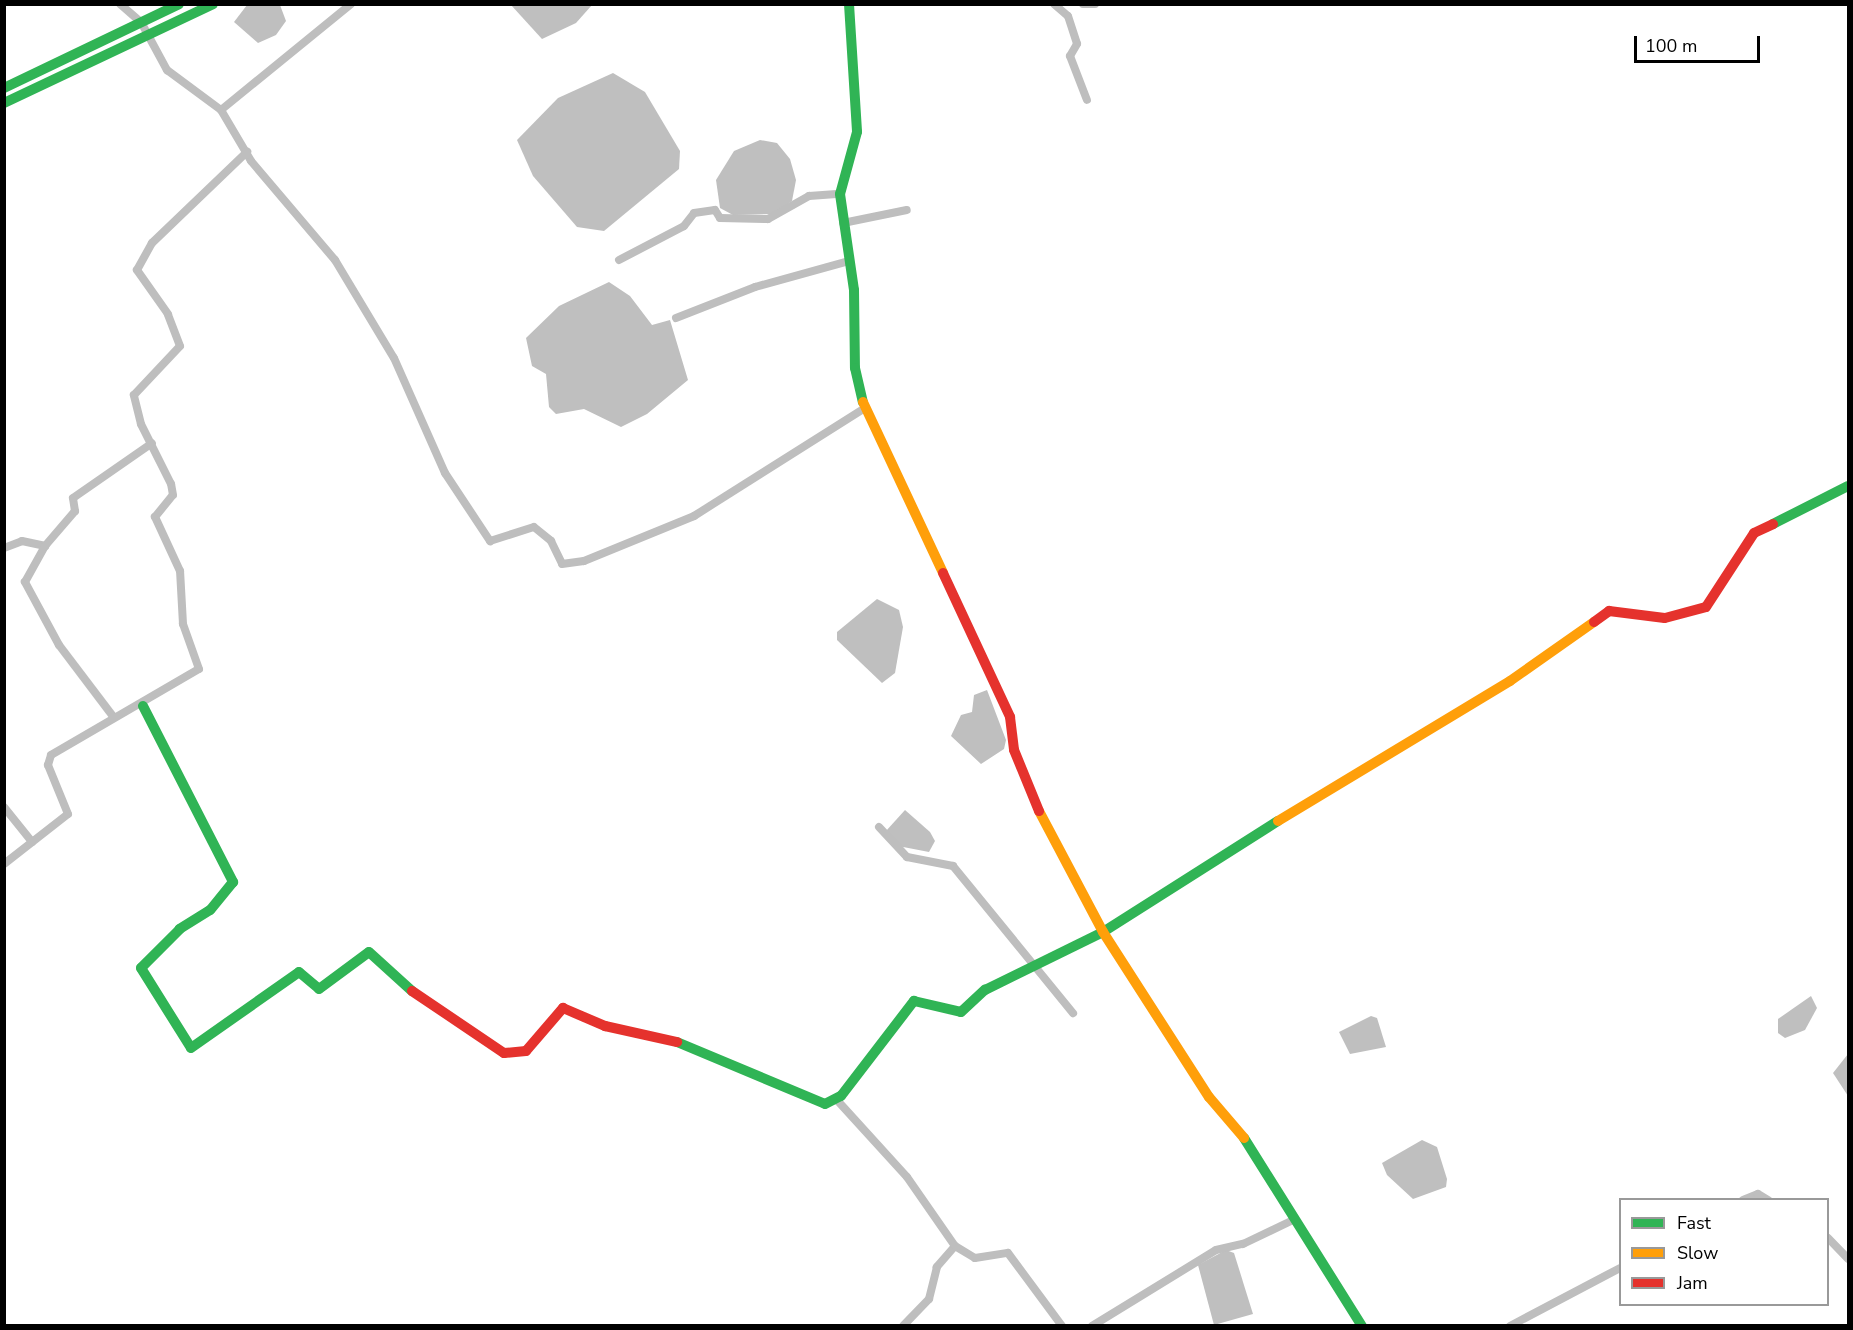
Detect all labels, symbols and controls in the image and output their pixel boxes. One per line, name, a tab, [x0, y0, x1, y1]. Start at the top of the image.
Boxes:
scale bar	[1637, 24, 1763, 62]
text: 100 m	[1645, 34, 1697, 58]
legend	[1619, 1198, 1829, 1306]
text: Fast	[1677, 1211, 1711, 1235]
text: Slow	[1677, 1241, 1718, 1265]
text: Jam	[1677, 1271, 1708, 1295]

